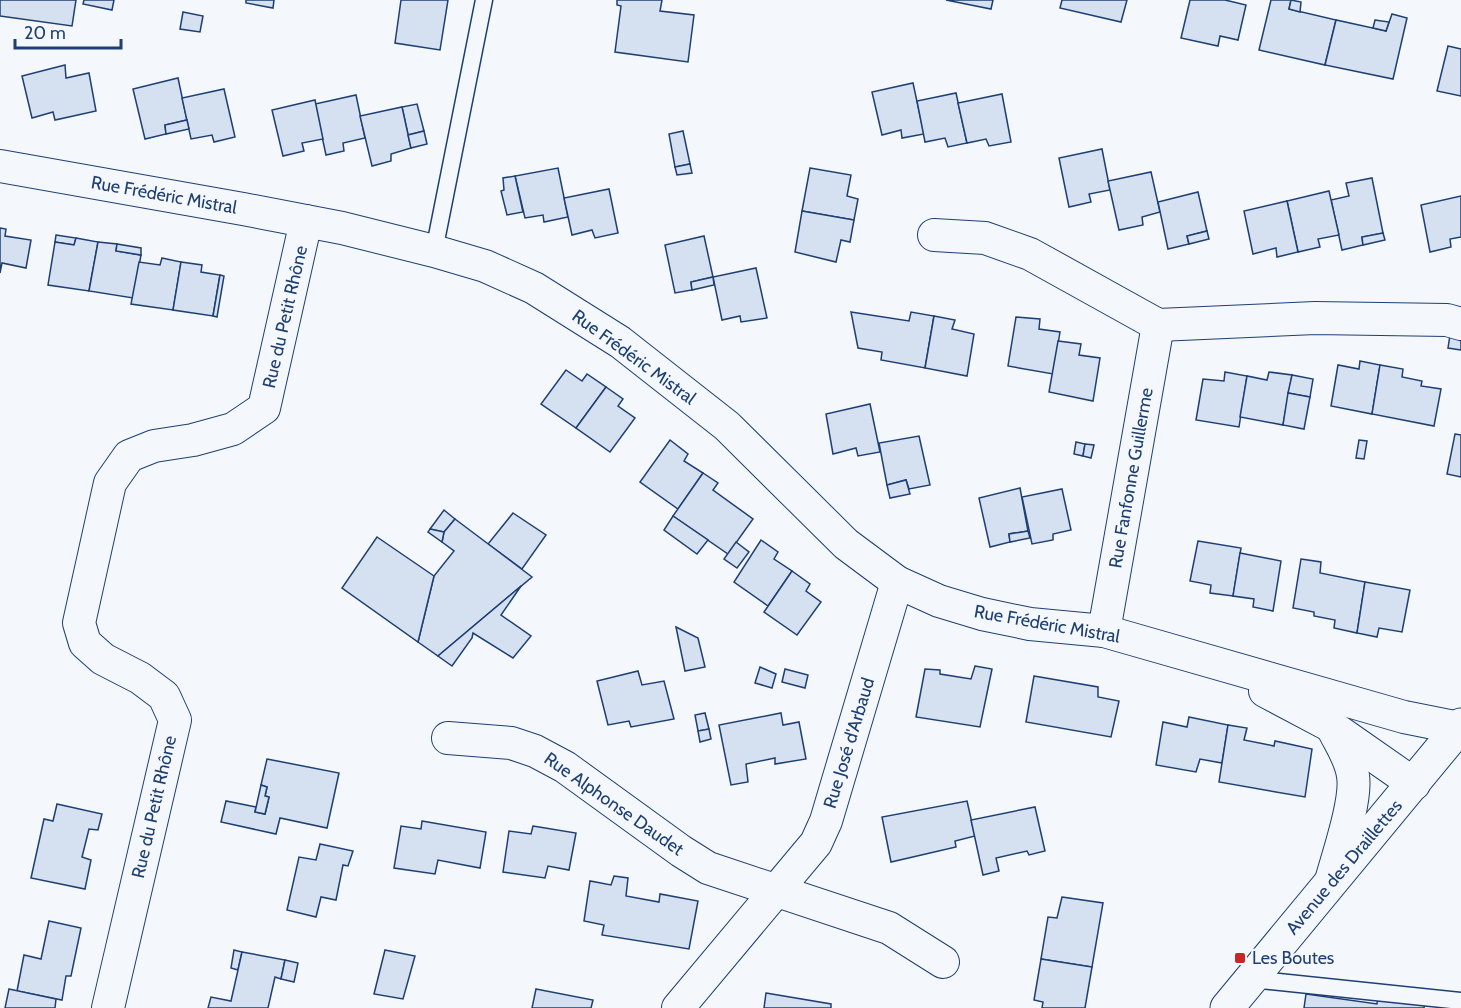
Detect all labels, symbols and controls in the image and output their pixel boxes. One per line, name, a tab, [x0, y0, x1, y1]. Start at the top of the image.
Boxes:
scale bar	[15, 12, 122, 50]
text: 20 m	[24, 22, 66, 44]
street label: Rue Frédéric Mistral	[89, 171, 239, 219]
street label: Rue du Petit Rhône	[258, 244, 312, 390]
street label: Rue Frédéric Mistral	[568, 305, 701, 410]
street label: Rue Fanfonne Guillerme	[1104, 386, 1158, 570]
street label: Rue Frédéric Mistral	[972, 600, 1122, 648]
street label: Rue José d'Arbaud	[819, 675, 879, 811]
street label: Rue du Petit Rhône	[127, 734, 181, 880]
street label: Rue Alphonse Daudet	[540, 748, 688, 860]
street label: Avenue des Draillettes	[1281, 795, 1407, 939]
place label: Les Boutes	[1252, 947, 1334, 969]
marker: Les Boutes	[1233, 951, 1247, 965]

